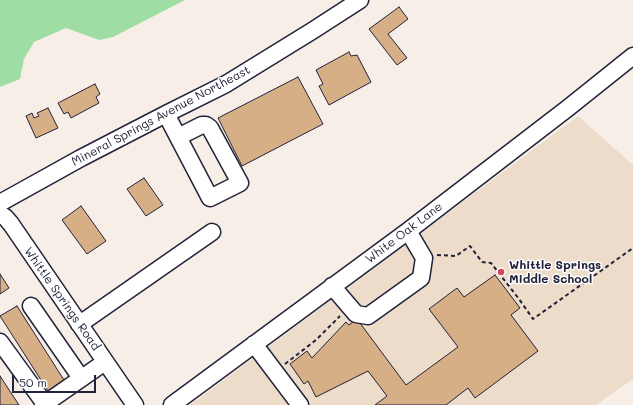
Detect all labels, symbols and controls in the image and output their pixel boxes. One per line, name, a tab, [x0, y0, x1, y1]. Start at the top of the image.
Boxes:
street label: Mineral Springs Avenue Northeast	[69, 63, 253, 169]
street label: White Oak Lane	[363, 199, 445, 267]
street label: Whittle Springs Road	[21, 245, 103, 353]
place label: Whittle Springs Middle School	[509, 258, 601, 286]
marker: Whittle Springs Middle School	[496, 267, 506, 277]
scale bar	[14, 367, 98, 393]
text: 50 m	[19, 374, 47, 390]

